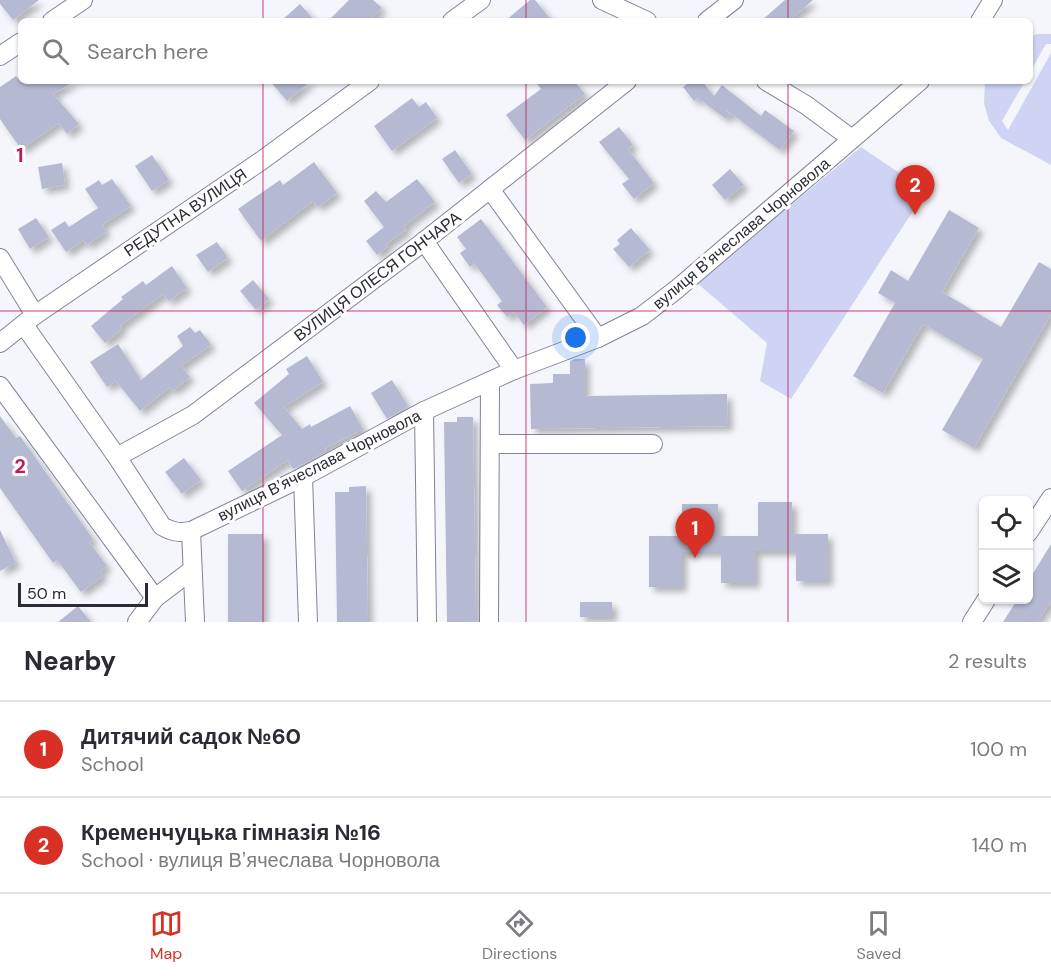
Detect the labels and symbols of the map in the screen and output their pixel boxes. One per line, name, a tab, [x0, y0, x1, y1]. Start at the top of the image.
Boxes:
text: 1	[16, 142, 24, 168]
street label: вулиця Вʼячеслава Чорновола	[648, 153, 834, 314]
street label: РЕДУТНА ВУЛИЦЯ	[120, 163, 251, 261]
pin: 2	[896, 166, 934, 215]
street label: ВУЛИЦЯ ОЛЕСЯ ГОНЧАРА	[290, 207, 465, 346]
your location	[561, 323, 590, 352]
street label: вулиця Вʼячеслава Чорновола	[214, 405, 424, 526]
text: 2	[14, 453, 26, 479]
pin: 1	[676, 508, 714, 558]
scale bar	[18, 580, 148, 608]

